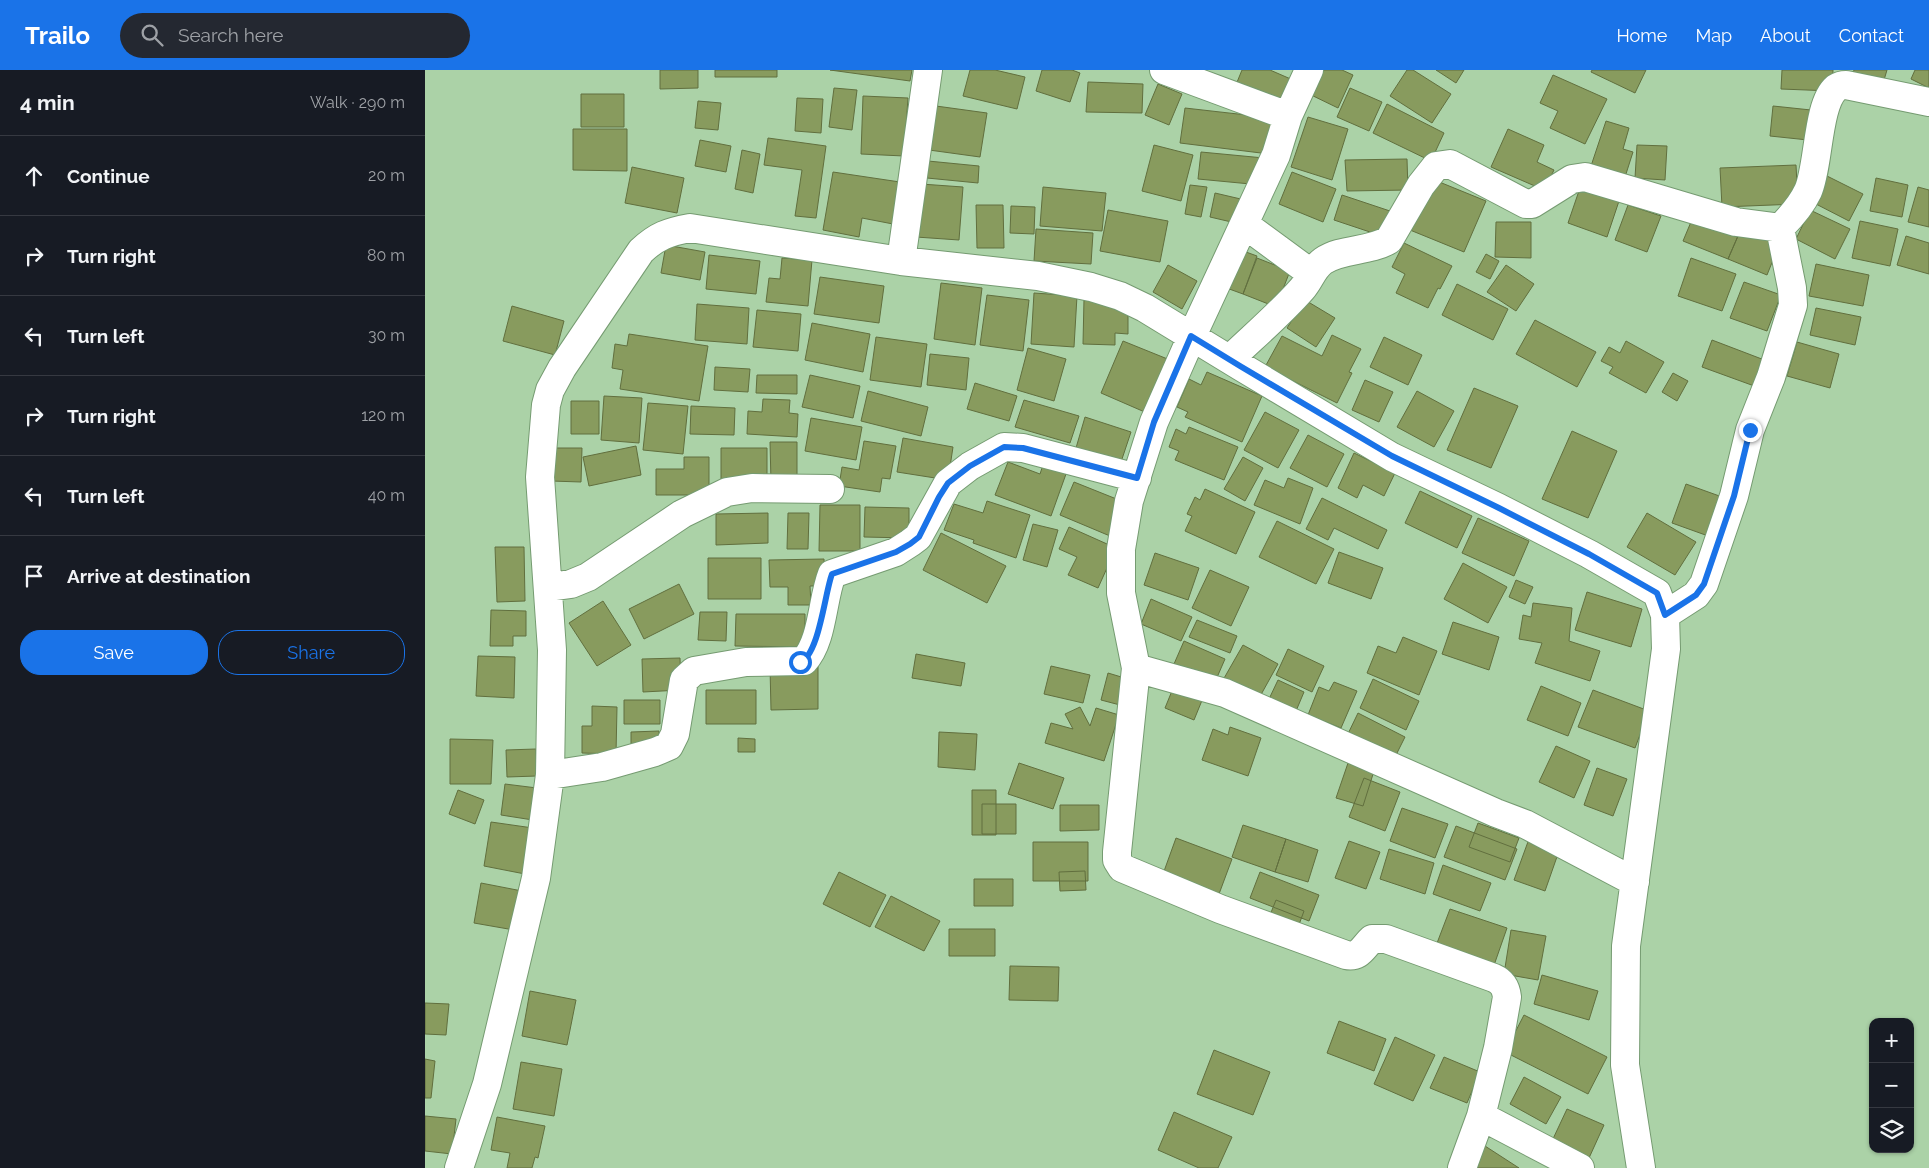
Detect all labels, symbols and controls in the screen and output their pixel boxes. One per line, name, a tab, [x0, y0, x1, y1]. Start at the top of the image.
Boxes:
search box	[120, 13, 470, 58]
text: Trailo	[25, 21, 90, 50]
icon: search	[138, 21, 166, 49]
text: Search here	[178, 24, 283, 46]
text: Home	[1616, 25, 1667, 46]
text: Map	[1695, 25, 1732, 46]
text: About	[1760, 25, 1811, 46]
text: Contact	[1839, 25, 1904, 46]
text: 4 min	[20, 90, 75, 115]
text: Walk · 290 m	[310, 93, 405, 112]
icon: ahead	[20, 162, 48, 190]
text: Continue	[67, 165, 150, 187]
text: 20 m	[368, 166, 405, 185]
icon: right	[20, 242, 48, 270]
text: Turn right	[67, 245, 156, 267]
text: 80 m	[367, 246, 405, 265]
icon: left	[20, 322, 48, 350]
text: Turn left	[67, 325, 144, 347]
text: 30 m	[368, 326, 405, 345]
icon: right	[20, 402, 48, 430]
text: Turn right	[67, 405, 156, 427]
text: 120 m	[361, 406, 405, 425]
route end	[1739, 419, 1762, 442]
icon: left	[20, 482, 48, 510]
text: Turn left	[67, 485, 144, 507]
text: 40 m	[368, 486, 405, 505]
icon: arrive	[20, 562, 48, 590]
text: Arrive at destination	[67, 565, 251, 587]
button: Save	[20, 630, 208, 675]
button: Share	[218, 630, 405, 675]
route start	[789, 651, 812, 674]
map controls	[1869, 1018, 1914, 1153]
button: +	[1869, 1018, 1914, 1063]
button: −	[1869, 1063, 1914, 1108]
button: layers	[1869, 1108, 1914, 1153]

